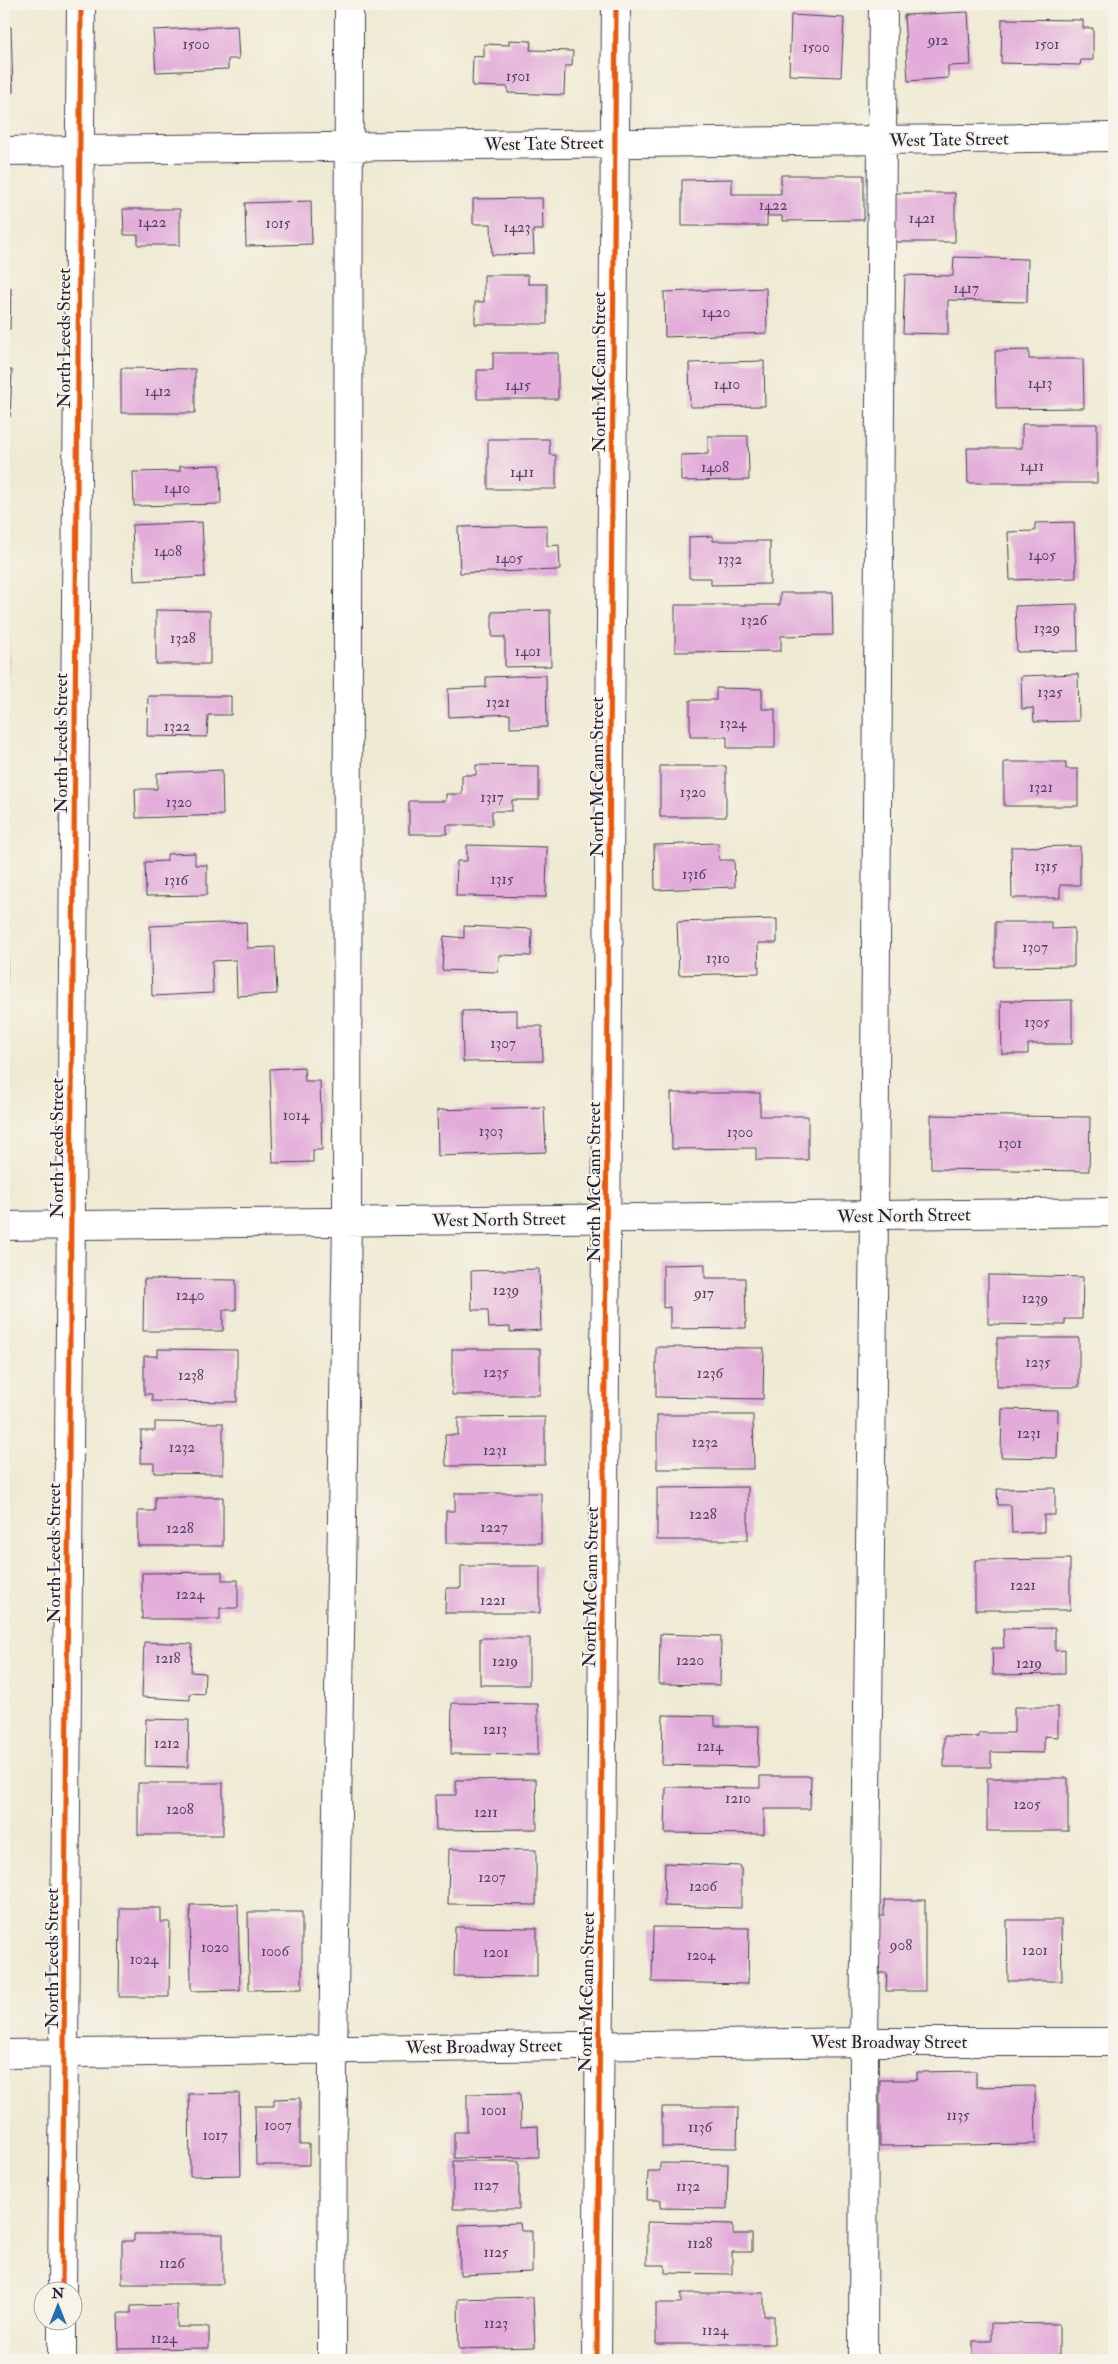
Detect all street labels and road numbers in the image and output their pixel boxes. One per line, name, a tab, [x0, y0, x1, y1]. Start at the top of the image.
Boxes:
street label: West Tate Street	[888, 127, 1009, 153]
street label: West Tate Street	[483, 131, 604, 157]
street label: North Leeds Street	[53, 268, 76, 408]
street label: North McCann Street	[588, 291, 611, 452]
street label: North Leeds Street	[50, 673, 73, 813]
street label: North McCann Street	[586, 696, 609, 857]
street label: North Leeds Street	[46, 1078, 69, 1218]
street label: North McCann Street	[583, 1101, 606, 1262]
street label: West North Street	[836, 1203, 971, 1229]
street label: West North Street	[431, 1207, 566, 1233]
street label: North Leeds Street	[43, 1483, 66, 1623]
street label: North McCann Street	[578, 1506, 604, 1668]
street label: North Leeds Street	[41, 1888, 64, 2028]
street label: North McCann Street	[574, 1911, 600, 2073]
street label: West Broadway Street	[810, 2031, 967, 2054]
street label: West Broadway Street	[405, 2034, 563, 2060]

